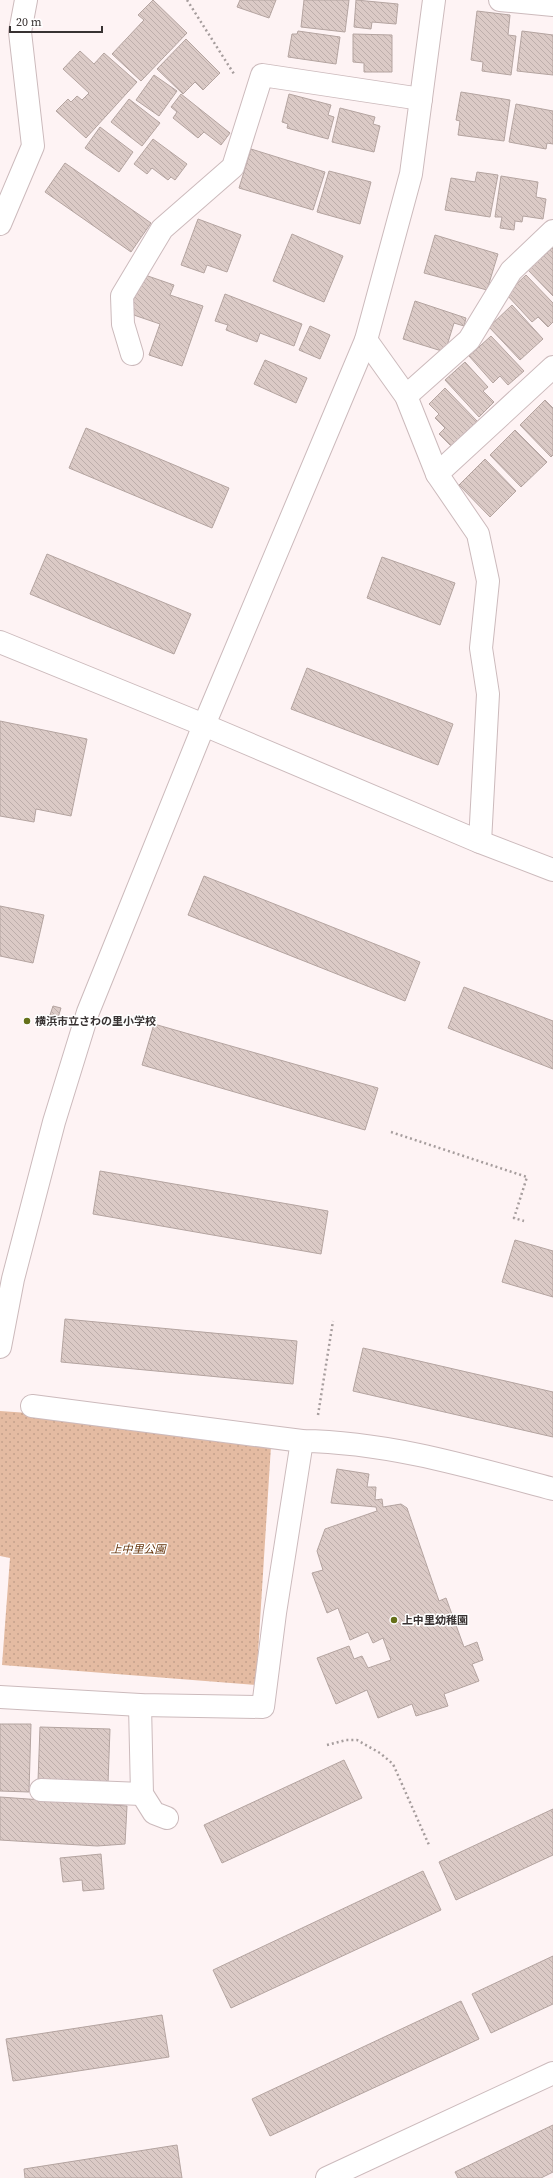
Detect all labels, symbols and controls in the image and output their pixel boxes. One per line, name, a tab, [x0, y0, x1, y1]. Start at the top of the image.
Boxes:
scale bar	[10, 8, 102, 34]
text: 20 m	[16, 14, 42, 30]
place label: 横浜市立さわの里小学校	[35, 1014, 156, 1029]
marker: 横浜市立さわの里小学校	[22, 1016, 32, 1026]
park label: 上中里公園	[111, 1542, 167, 1557]
place label: 上中里幼稚園	[402, 1613, 468, 1628]
marker: 上中里幼稚園	[389, 1615, 399, 1625]

